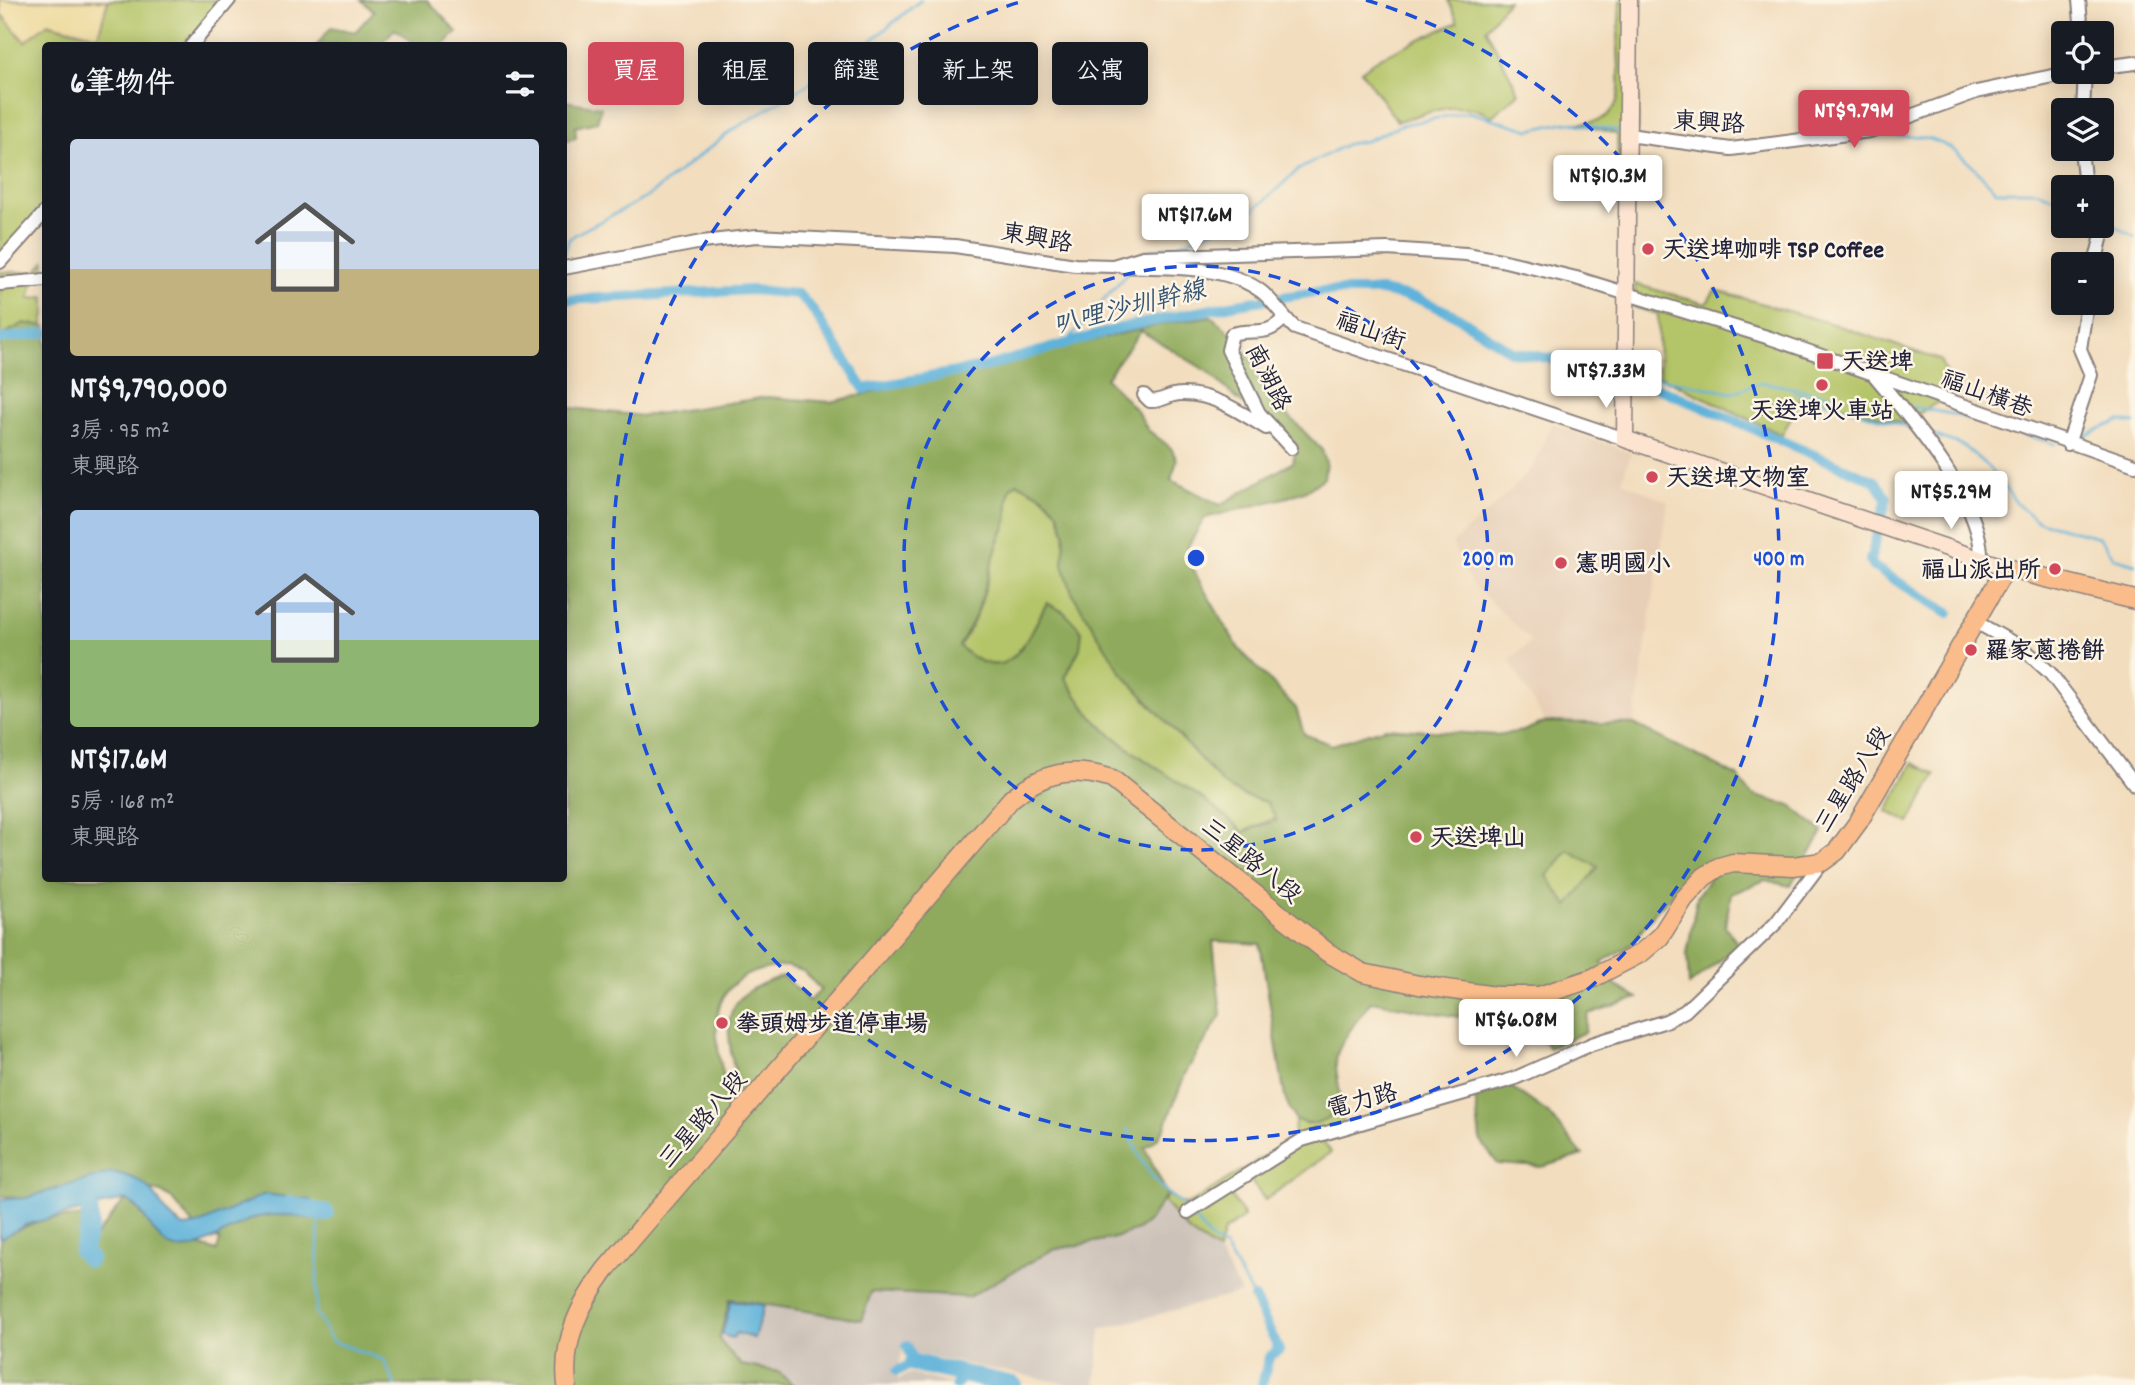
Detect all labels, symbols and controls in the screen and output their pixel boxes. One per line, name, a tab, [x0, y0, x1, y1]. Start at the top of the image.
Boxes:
map controls	[2051, 21, 2114, 315]
button: locate	[2051, 21, 2114, 84]
chip: 買屋	[588, 42, 684, 105]
chip: 租屋	[698, 42, 794, 105]
chip: 篩選	[808, 42, 904, 105]
chip: 新上架	[918, 42, 1038, 105]
chip: 公寓	[1052, 42, 1148, 105]
text: 6筆物件	[70, 65, 175, 108]
icon: filters	[501, 65, 539, 103]
pin: NT$9.79M	[1782, 90, 1926, 150]
text: NT$9.79M	[1814, 96, 1894, 129]
button: layers	[2051, 98, 2114, 161]
street label: 東興路	[1672, 106, 1746, 144]
pin: NT$10.3M	[1536, 156, 1680, 215]
text: NT$10.3M	[1569, 161, 1647, 194]
button: +	[2051, 175, 2114, 238]
icon: home	[242, 184, 368, 310]
pin: NT$17.6M	[1123, 194, 1267, 254]
text: NT$17.6M	[1158, 200, 1232, 233]
street label: 東興路	[998, 217, 1075, 263]
place label: 天送埤咖啡 TSP Coffee	[1662, 235, 1884, 269]
marker: 天送埤咖啡 TSP Coffee	[1640, 241, 1656, 257]
button: −	[2051, 252, 2114, 315]
water label: 叭哩沙圳幹線	[1050, 272, 1212, 346]
street label: 福山街	[1330, 305, 1410, 361]
street label: 南湖路	[1235, 339, 1298, 418]
place label: 天送埤	[1841, 347, 1913, 381]
pin: NT$7.33M	[1534, 350, 1678, 410]
marker: 天送埤	[1815, 351, 1835, 371]
text: NT$7.33M	[1567, 356, 1645, 389]
street label: 福山橫巷	[1935, 363, 2037, 428]
text: NT$9,790,000	[70, 370, 228, 413]
marker: 天送埤火車站	[1814, 377, 1830, 393]
place label: 天送埤火車站	[1750, 396, 1894, 430]
text: 3房 · 95 m²	[70, 416, 170, 449]
text: 東興路	[70, 452, 139, 485]
place label: 天送埤文物室	[1666, 463, 1810, 497]
marker: 天送埤文物室	[1644, 469, 1660, 485]
pin: NT$5.29M	[1879, 472, 2023, 531]
text: NT$5.29M	[1911, 477, 1991, 510]
centre of rings	[1184, 546, 1208, 570]
text: 200 m	[1462, 546, 1514, 576]
text: 400 m	[1754, 546, 1804, 576]
place label: 憲明國小	[1575, 549, 1671, 583]
icon: home	[242, 555, 368, 681]
marker: 憲明國小	[1553, 555, 1569, 571]
place label: 福山派出所	[1921, 555, 2041, 589]
marker: 福山派出所	[2047, 561, 2063, 577]
place label: 羅家蔥捲餅	[1985, 636, 2105, 670]
marker: 羅家蔥捲餅	[1963, 642, 1979, 658]
street label: 三星路八段	[1808, 721, 1901, 840]
text: NT$17.6M	[70, 741, 167, 784]
text: 5房 · 168 m²	[70, 787, 174, 820]
street label: 三星路八段	[1193, 811, 1307, 913]
text: 東興路	[70, 823, 139, 856]
place label: 天送埤山	[1430, 823, 1526, 857]
marker: 天送埤山	[1408, 829, 1424, 845]
pin: NT$6.08M	[1444, 1000, 1588, 1059]
text: NT$6.08M	[1475, 1005, 1557, 1038]
place label: 拳頭姆步道停車場	[736, 1009, 928, 1043]
marker: 拳頭姆步道停車場	[714, 1015, 730, 1031]
street label: 三星路八段	[652, 1065, 756, 1177]
street label: 電力路	[1324, 1077, 1402, 1129]

